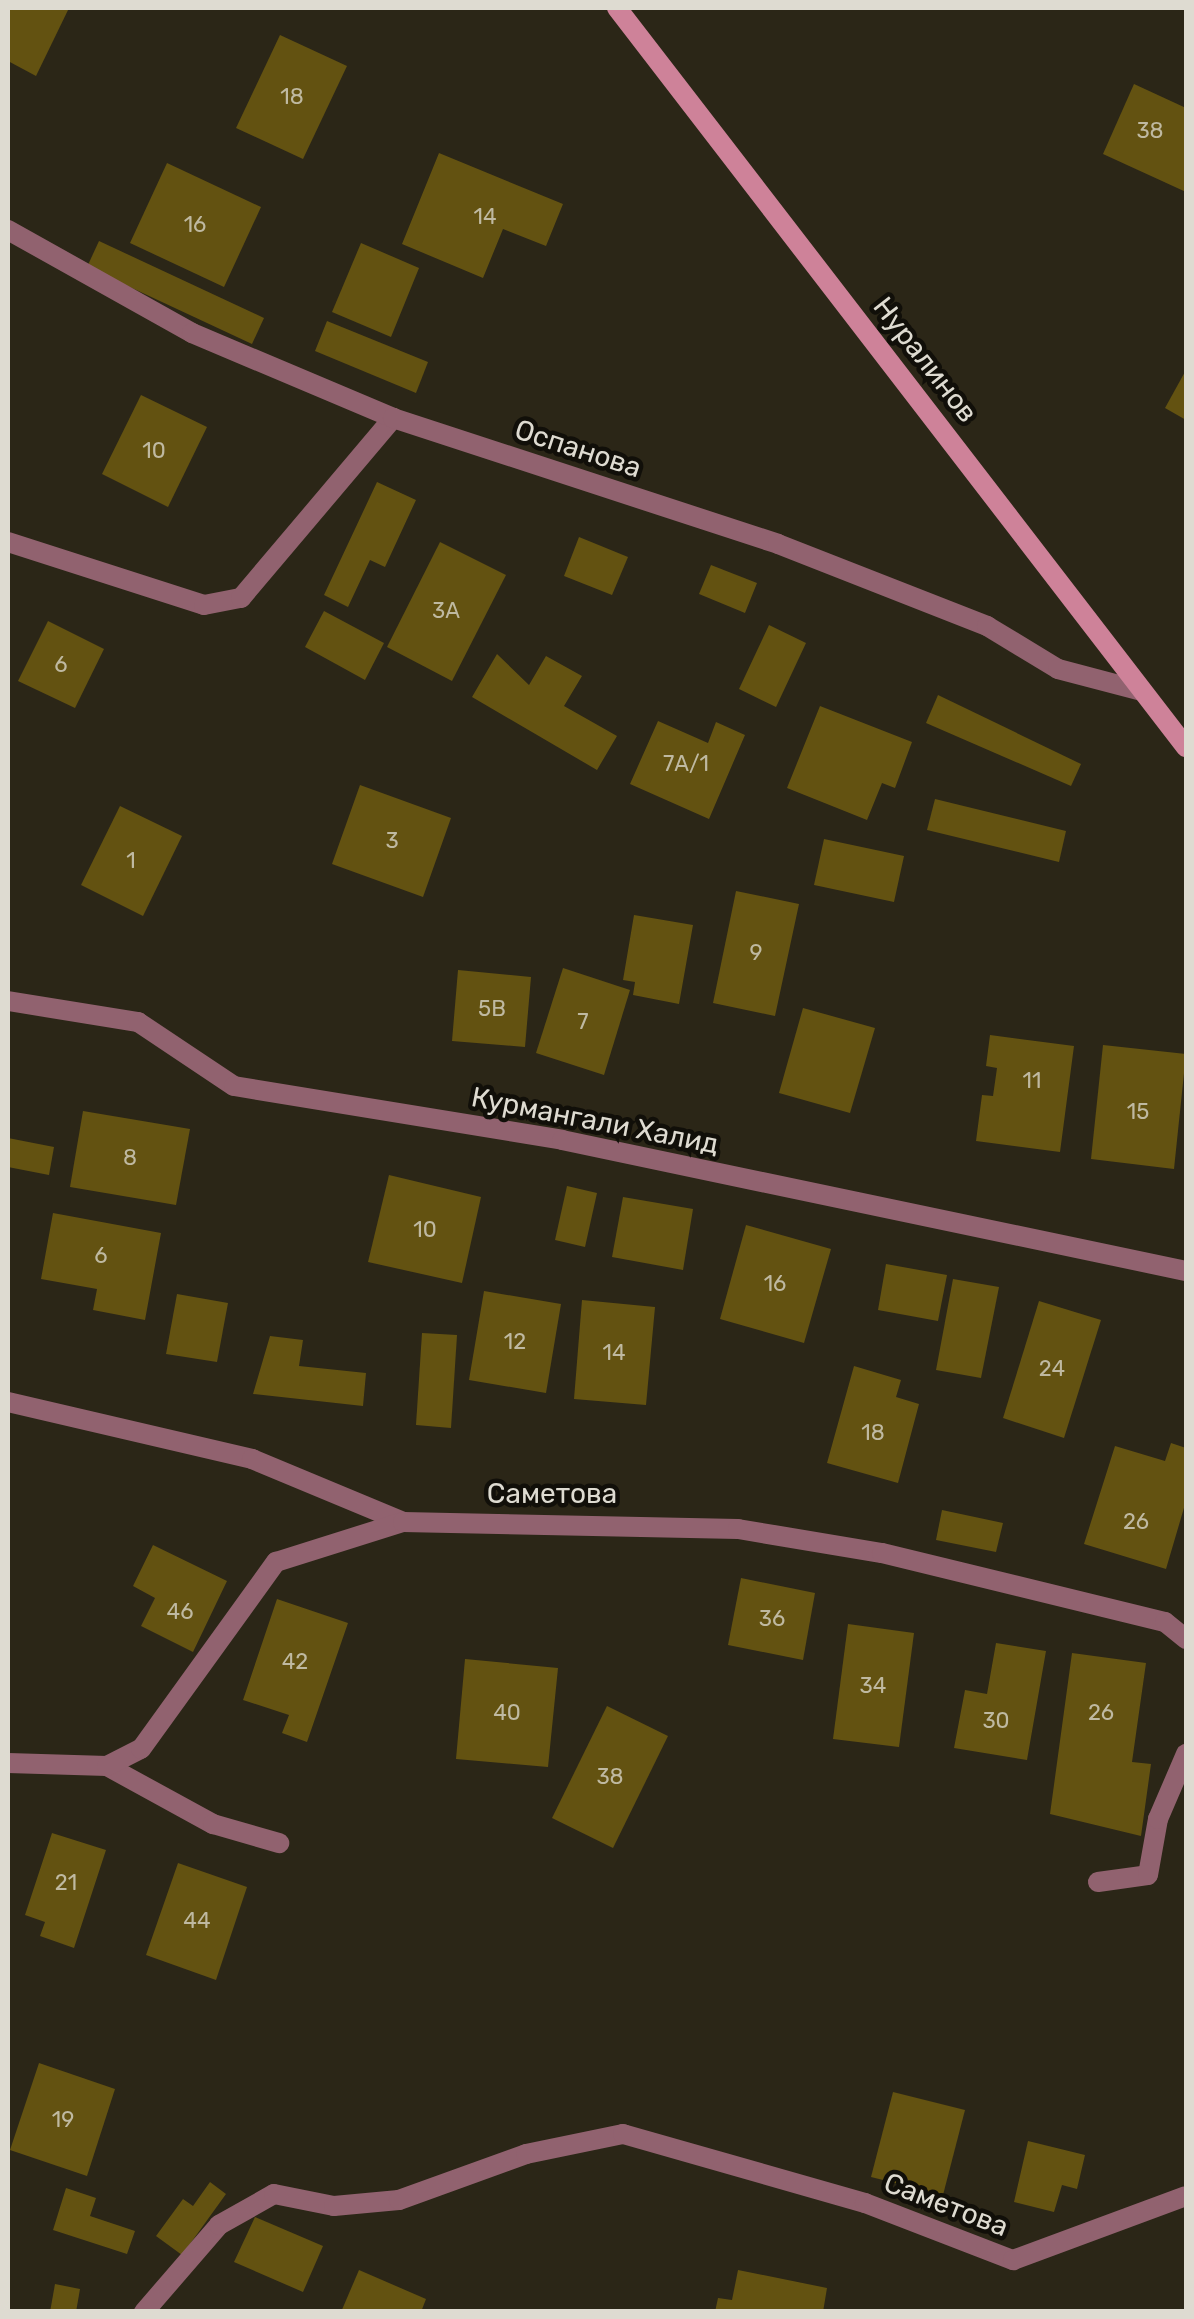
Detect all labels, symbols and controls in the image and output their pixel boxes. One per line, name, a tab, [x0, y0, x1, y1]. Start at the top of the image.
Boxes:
house number: 18	[280, 84, 304, 110]
house number: 38	[1136, 118, 1164, 144]
house number: 14	[473, 204, 497, 230]
house number: 16	[184, 212, 206, 238]
street label: Нуралинов	[866, 291, 984, 429]
street label: Оспанова	[511, 413, 645, 485]
house number: 10	[142, 438, 166, 464]
house number: 3А	[432, 598, 460, 624]
house number: 6	[54, 652, 68, 678]
house number: 7А/1	[663, 751, 709, 777]
house number: 3	[385, 828, 399, 854]
house number: 1	[126, 848, 136, 874]
house number: 9	[749, 940, 763, 966]
house number: 5В	[478, 996, 506, 1022]
house number: 7	[577, 1009, 589, 1035]
house number: 11	[1023, 1068, 1041, 1094]
street label: Курмангали Халид	[469, 1081, 721, 1161]
house number: 15	[1127, 1099, 1149, 1125]
house number: 8	[123, 1145, 137, 1171]
house number: 10	[413, 1217, 437, 1243]
house number: 6	[94, 1243, 108, 1269]
house number: 16	[764, 1271, 786, 1297]
house number: 12	[504, 1329, 526, 1355]
house number: 14	[602, 1340, 626, 1366]
house number: 24	[1039, 1356, 1065, 1382]
house number: 18	[861, 1420, 885, 1446]
street label: Саметова	[487, 1477, 617, 1511]
house number: 26	[1123, 1509, 1149, 1535]
house number: 46	[167, 1599, 193, 1625]
house number: 36	[759, 1606, 785, 1632]
house number: 42	[282, 1649, 308, 1675]
house number: 34	[860, 1673, 886, 1699]
house number: 40	[493, 1700, 521, 1726]
house number: 26	[1088, 1700, 1114, 1726]
house number: 30	[982, 1708, 1010, 1734]
house number: 38	[596, 1764, 624, 1790]
house number: 21	[55, 1870, 77, 1896]
house number: 44	[183, 1908, 211, 1934]
house number: 19	[52, 2107, 74, 2133]
street label: Саметова	[879, 2166, 1013, 2244]

